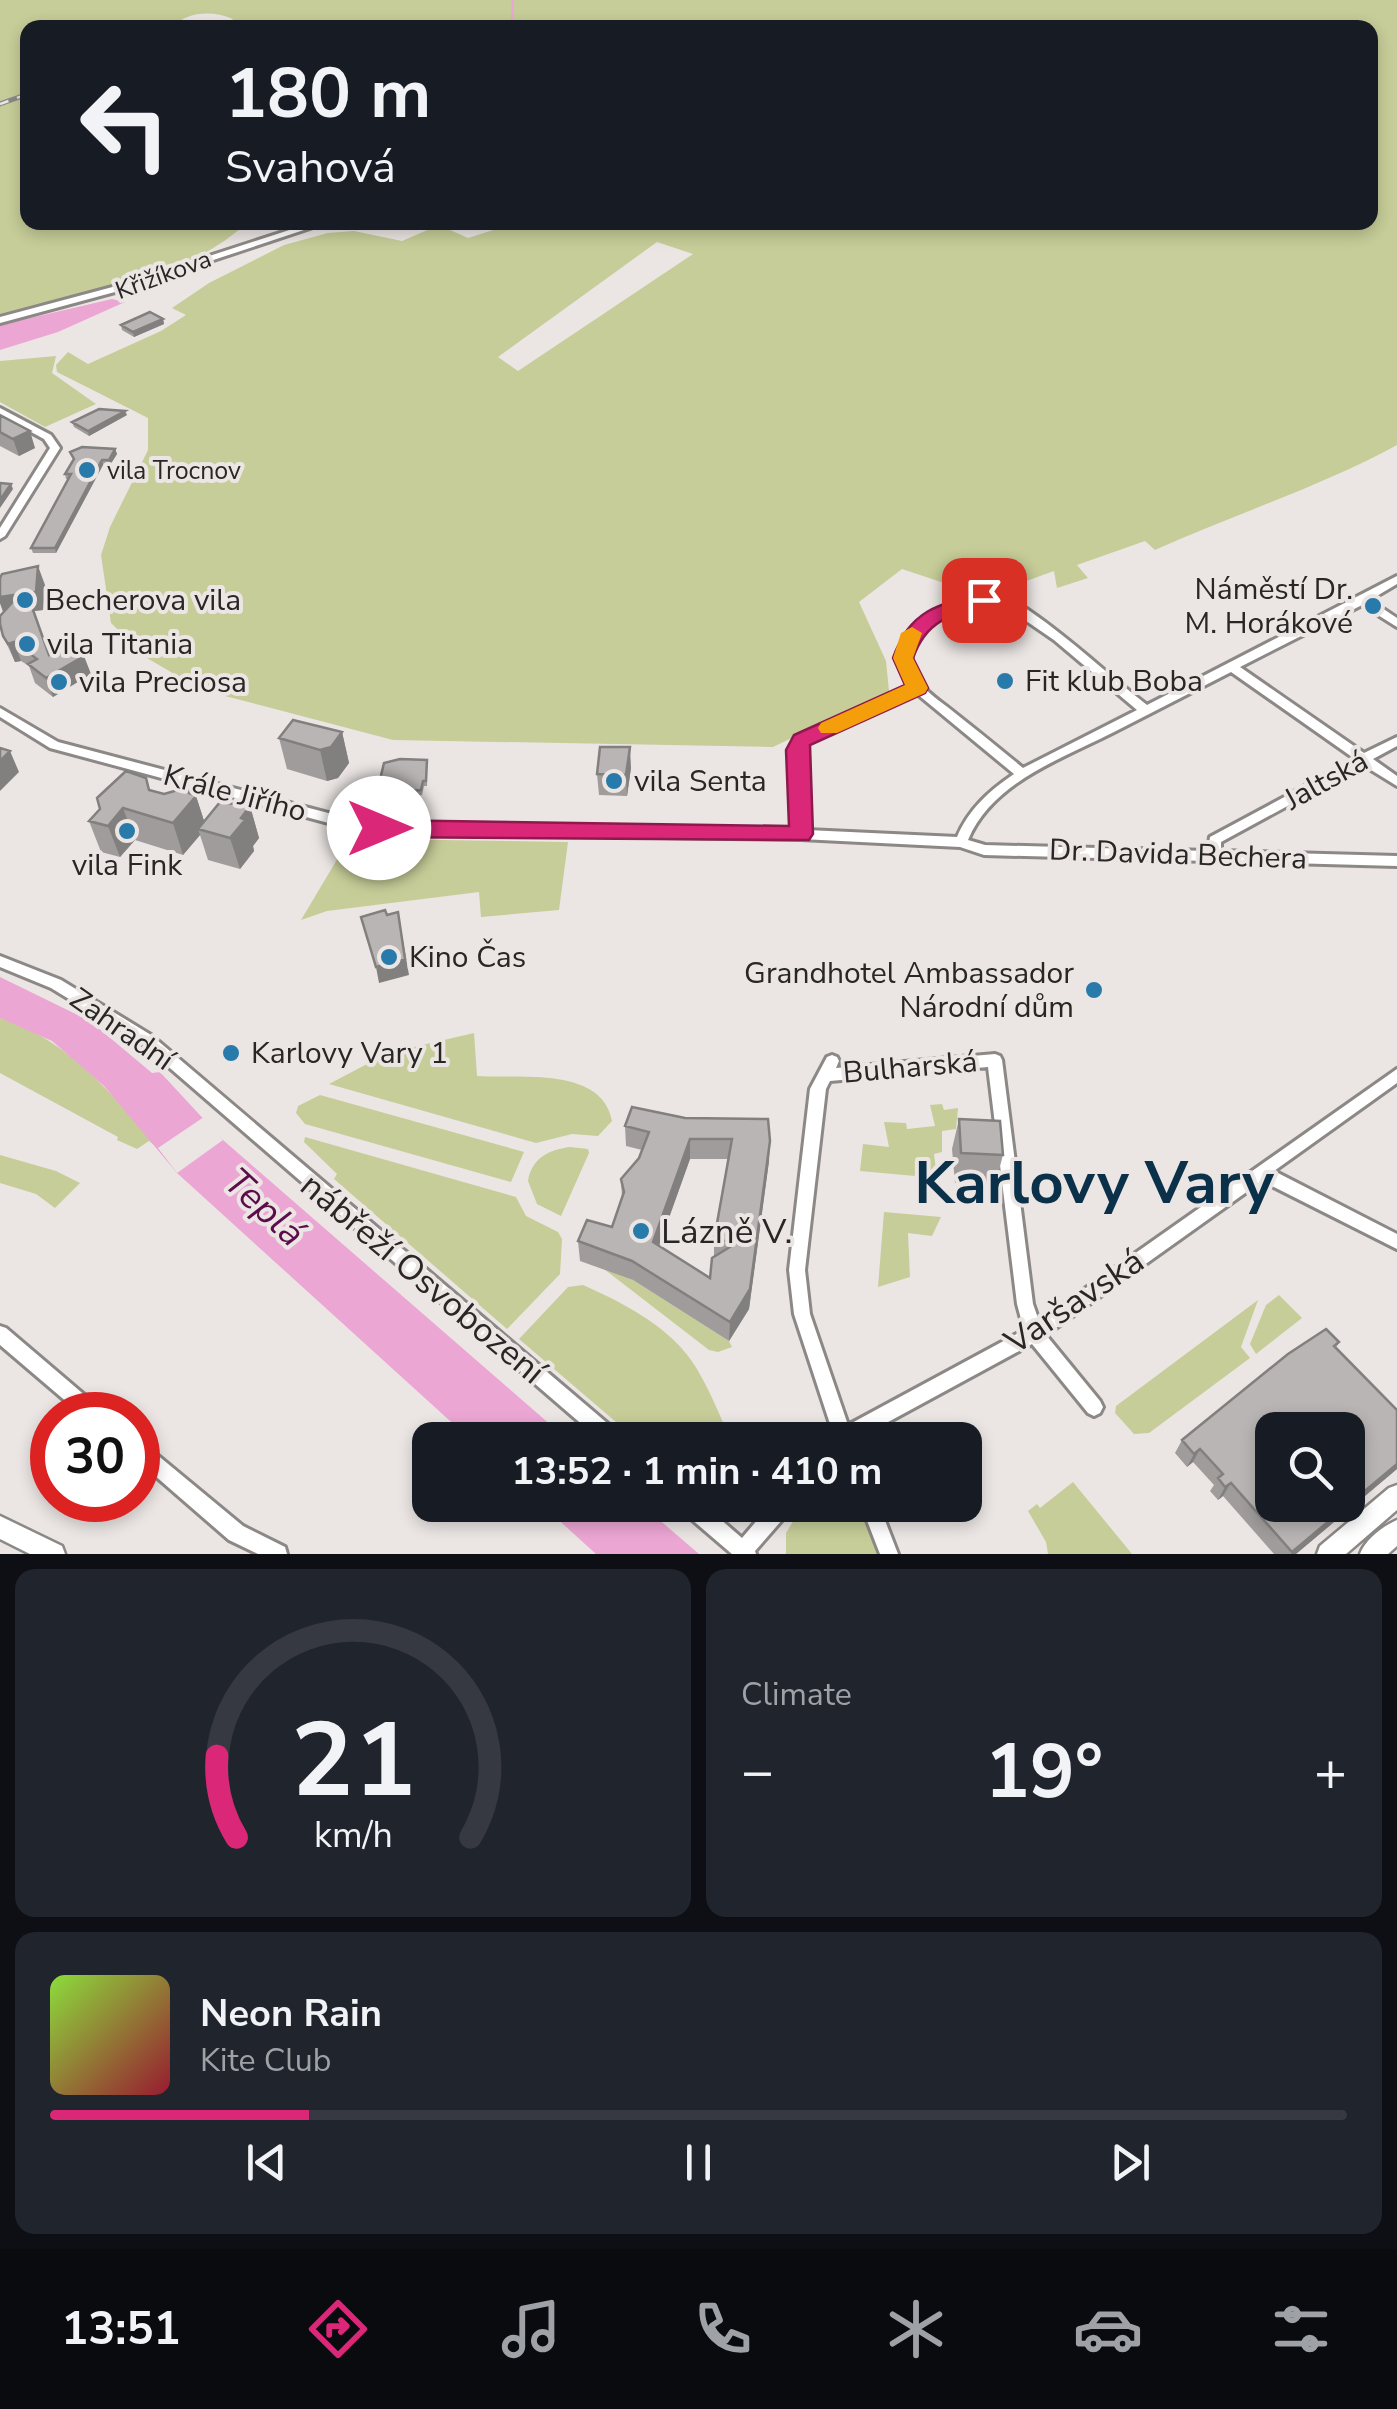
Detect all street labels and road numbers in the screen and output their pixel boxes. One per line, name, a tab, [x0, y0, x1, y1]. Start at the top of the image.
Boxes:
street label: Křižíkova	[111, 242, 216, 308]
street label: Jaltská	[1276, 741, 1376, 821]
street label: Krále Jiřího	[159, 755, 311, 832]
street label: Dr. Davida Bechera	[1048, 830, 1308, 879]
street label: Zahradní	[62, 979, 184, 1081]
street label: Bulharská	[841, 1041, 979, 1094]
street label: nábřeží Osvobození	[290, 1162, 556, 1396]
street label: Varšavská	[995, 1238, 1153, 1366]

